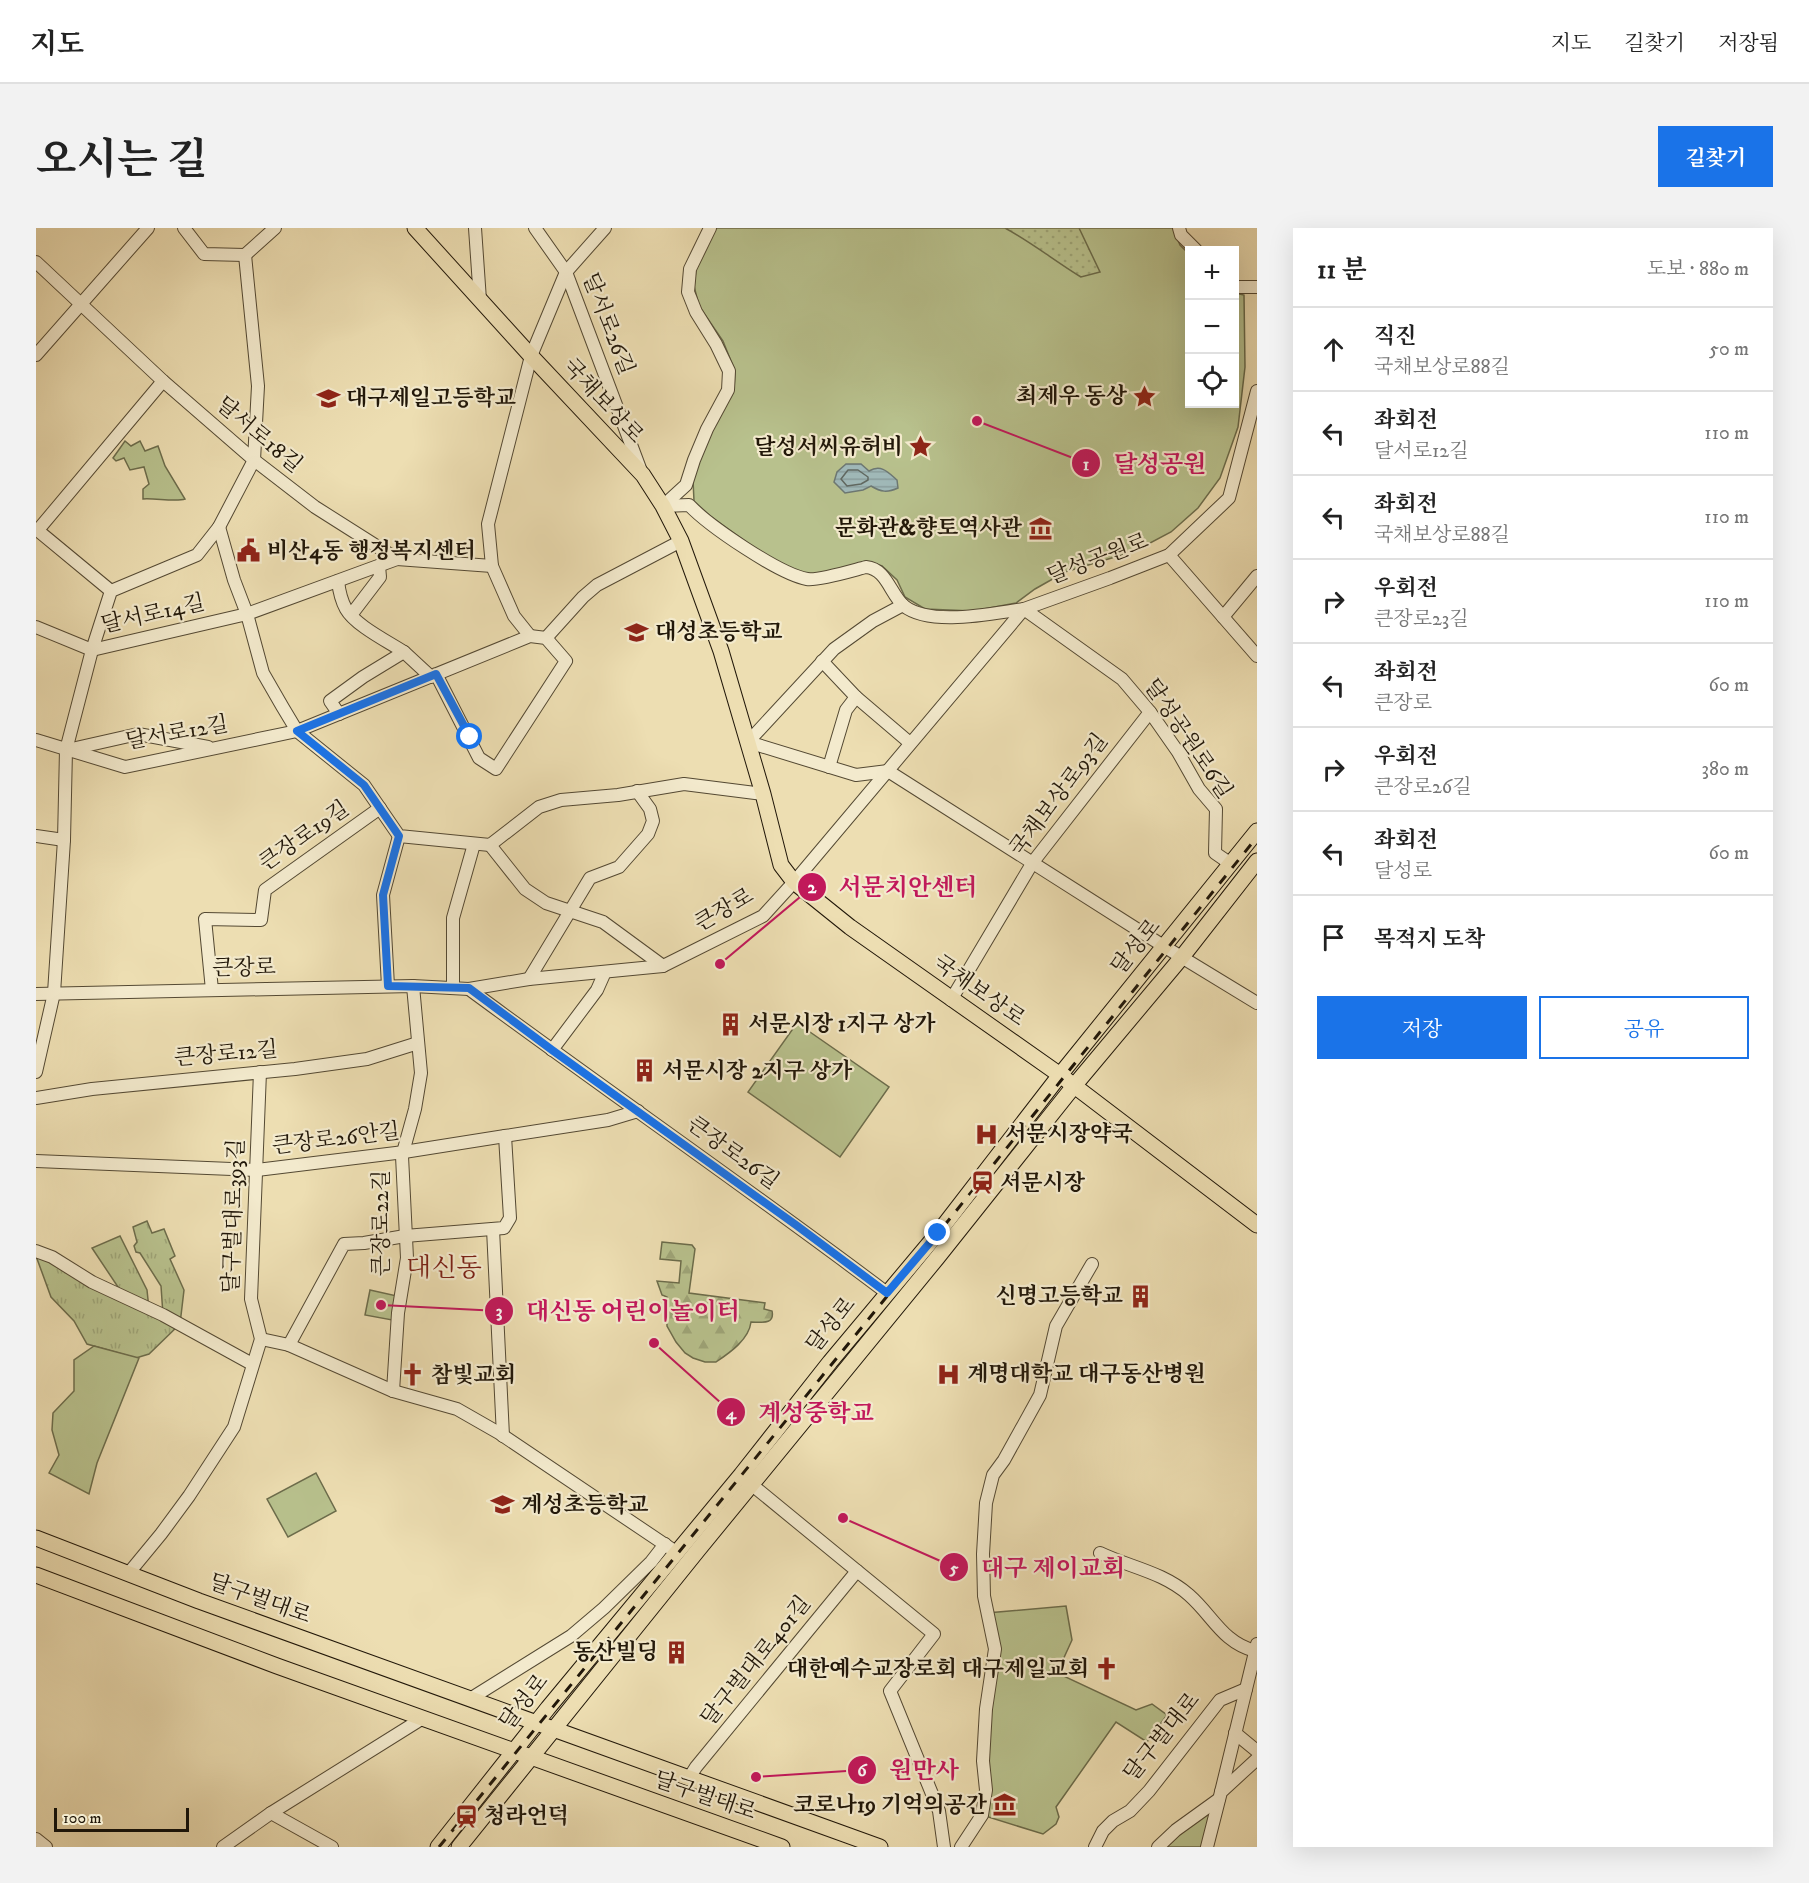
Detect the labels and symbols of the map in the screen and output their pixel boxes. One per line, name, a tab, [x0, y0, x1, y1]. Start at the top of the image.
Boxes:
street label: 달서로26길	[576, 269, 640, 379]
street label: 국채보상로	[557, 353, 649, 449]
place label: 최제우 동상	[1016, 383, 1128, 410]
place icon: 최제우 동상	[1132, 383, 1158, 409]
school or university icon: 대구제일고등학교	[315, 385, 341, 411]
place label: 대구제일고등학교	[346, 385, 516, 412]
street label: 달서로18길	[210, 391, 308, 479]
place label: 달성서씨유허비	[754, 434, 903, 461]
place icon: 달성서씨유허비	[908, 434, 934, 460]
callout: 달성공원	[1071, 442, 1218, 484]
text: 달성공원	[1114, 450, 1206, 480]
text: 1	[1083, 454, 1090, 476]
place label: 문화관&향토역사관	[835, 515, 1023, 542]
museum icon: 문화관&향토역사관	[1027, 515, 1053, 541]
street label: 달성공원로	[1044, 527, 1152, 591]
public building icon: 비산4동 행정복지센터	[236, 538, 262, 564]
place label: 비산4동 행정복지센터	[267, 538, 476, 565]
street label: 달서로14길	[98, 589, 208, 639]
school or university icon: 대성초등학교	[624, 619, 650, 645]
place label: 대성초등학교	[655, 619, 783, 646]
street label: 달성공원로6길	[1138, 674, 1238, 804]
street label: 달서로12길	[123, 711, 231, 755]
route start	[456, 723, 482, 749]
street label: 국채보상로93길	[1004, 728, 1114, 862]
street label: 큰장로19길	[254, 795, 354, 877]
callout: 서문치안센터	[797, 866, 990, 908]
text: 서문치안센터	[838, 873, 978, 903]
text: 2	[808, 877, 818, 899]
street label: 큰장로	[690, 882, 758, 938]
street label: 달성로	[1105, 914, 1167, 980]
street label: 국채보상로	[928, 949, 1030, 1033]
street label: 큰장로	[212, 954, 276, 982]
building icon: 서문시장 1지구 상가	[717, 1011, 743, 1037]
place label: 서문시장 1지구 상가	[748, 1011, 936, 1038]
street label: 큰장로12길	[173, 1036, 279, 1072]
building icon: 서문시장 2지구 상가	[631, 1058, 657, 1084]
place label: 서문시장 2지구 상가	[662, 1058, 853, 1085]
street label: 큰장로26길	[682, 1111, 784, 1195]
street label: 큰장로26안길	[271, 1118, 401, 1160]
hospital icon: 서문시장약국	[974, 1121, 1000, 1147]
place label: 서문시장약국	[1005, 1121, 1133, 1148]
street label: 달구벌대로393길	[218, 1138, 250, 1294]
street label: 큰장로22길	[368, 1170, 395, 1276]
station icon: 서문시장	[969, 1170, 995, 1196]
place label: 서문시장	[1000, 1170, 1086, 1197]
route end	[924, 1219, 950, 1245]
district label: 대신동	[406, 1252, 482, 1285]
place label: 신명고등학교	[995, 1283, 1123, 1310]
building icon: 신명고등학교	[1128, 1283, 1154, 1309]
callout: 대신동 어린이놀이터	[484, 1290, 752, 1332]
street label: 달성로	[800, 1292, 862, 1358]
text: 대신동 어린이놀이터	[526, 1297, 740, 1327]
text: 3	[496, 1301, 503, 1323]
hospital icon: 계명대학교 대구동산병원	[936, 1361, 962, 1387]
place label: 계명대학교 대구동산병원	[967, 1361, 1206, 1388]
church icon: 참빛교회	[400, 1362, 426, 1388]
place label: 참빛교회	[431, 1362, 516, 1389]
callout: 계성중학교	[716, 1391, 886, 1433]
text: 계성중학교	[758, 1399, 874, 1429]
text: 4	[725, 1403, 737, 1425]
school or university icon: 계성초등학교	[490, 1492, 516, 1518]
place label: 계성초등학교	[521, 1492, 649, 1519]
callout: 대구 제이교회	[939, 1546, 1137, 1588]
text: 대구 제이교회	[981, 1554, 1125, 1584]
text: 5	[949, 1558, 959, 1580]
street label: 달구벌대로	[205, 1568, 315, 1630]
street label: 달구벌대로401길	[695, 1590, 817, 1732]
place label: 동산빌딩	[573, 1639, 658, 1666]
building icon: 동산빌딩	[663, 1639, 689, 1665]
place label: 대한예수교장로회 대구제일교회	[787, 1656, 1089, 1683]
church icon: 대한예수교장로회 대구제일교회	[1094, 1656, 1120, 1682]
street label: 달성로	[494, 1669, 554, 1735]
street label: 달구벌대로	[1118, 1687, 1206, 1787]
callout: 원만사	[847, 1749, 970, 1791]
text: 원만사	[889, 1756, 960, 1786]
text: 6	[857, 1760, 868, 1782]
street label: 달구벌대로	[650, 1766, 760, 1826]
place label: 코로나19 기억의공간	[793, 1792, 988, 1819]
museum icon: 코로나19 기억의공간	[992, 1792, 1018, 1818]
station icon: 청라언덕	[453, 1803, 479, 1829]
place label: 청라언덕	[484, 1803, 569, 1830]
scale bar	[54, 1805, 189, 1832]

